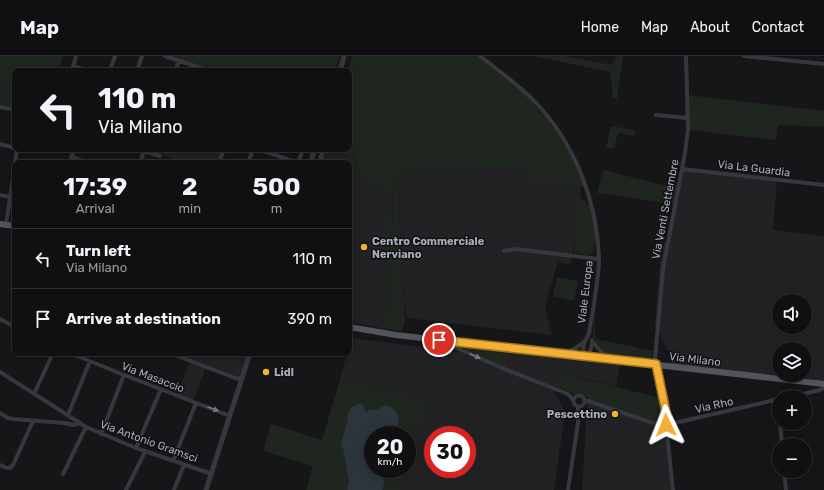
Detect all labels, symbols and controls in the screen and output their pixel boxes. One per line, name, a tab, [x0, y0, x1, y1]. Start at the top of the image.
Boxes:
text: Map	[20, 16, 59, 39]
text: Home	[581, 19, 619, 36]
text: Map	[641, 19, 668, 36]
text: About	[690, 19, 730, 36]
text: Contact	[752, 19, 804, 36]
text: 110 m	[98, 82, 176, 115]
icon: left	[32, 84, 84, 136]
text: Via Milano	[98, 116, 183, 138]
street label: Via Venti Settembre	[649, 158, 682, 260]
street label: Via La Guardia	[717, 158, 791, 179]
text: 17:39	[63, 173, 127, 201]
text: 2	[182, 173, 198, 201]
text: 500	[252, 173, 301, 201]
text: Arrival	[76, 201, 115, 216]
text: min	[179, 201, 201, 216]
text: m	[271, 201, 282, 216]
place label: Centro Commerciale Nerviano	[372, 235, 485, 261]
text: Turn left	[66, 242, 131, 260]
marker: Centro Commerciale Nerviano	[359, 242, 369, 252]
icon: left	[32, 248, 54, 270]
text: 110 m	[293, 250, 332, 268]
text: Via Milano	[66, 260, 127, 275]
street label: Viale Europa	[575, 260, 596, 324]
map controls	[772, 294, 812, 478]
button: sound	[772, 294, 812, 334]
icon: arrive	[32, 308, 54, 330]
text: Arrive at destination	[66, 310, 221, 328]
text: 390 m	[288, 310, 332, 328]
pin	[422, 323, 456, 357]
icon: arrive	[428, 329, 450, 351]
button: layers	[772, 342, 812, 382]
street label: Via Milano	[668, 350, 721, 369]
one-way arrow	[469, 353, 480, 359]
street label: Via Masaccio	[120, 360, 186, 395]
place label: Lidl	[274, 366, 294, 379]
marker: Lidl	[261, 367, 271, 377]
button: +	[772, 390, 812, 430]
street label: Via Rho	[694, 395, 734, 416]
position arrow	[645, 404, 687, 446]
one-way arrow	[207, 407, 219, 413]
place label: Pescettino	[547, 408, 607, 421]
marker: Pescettino	[610, 409, 620, 419]
street label: Via Antonio Gramsci	[98, 418, 199, 465]
speed limit sign: 30	[424, 426, 476, 478]
text: 20	[377, 435, 403, 459]
button: −	[772, 438, 812, 478]
text: km/h	[378, 456, 402, 468]

